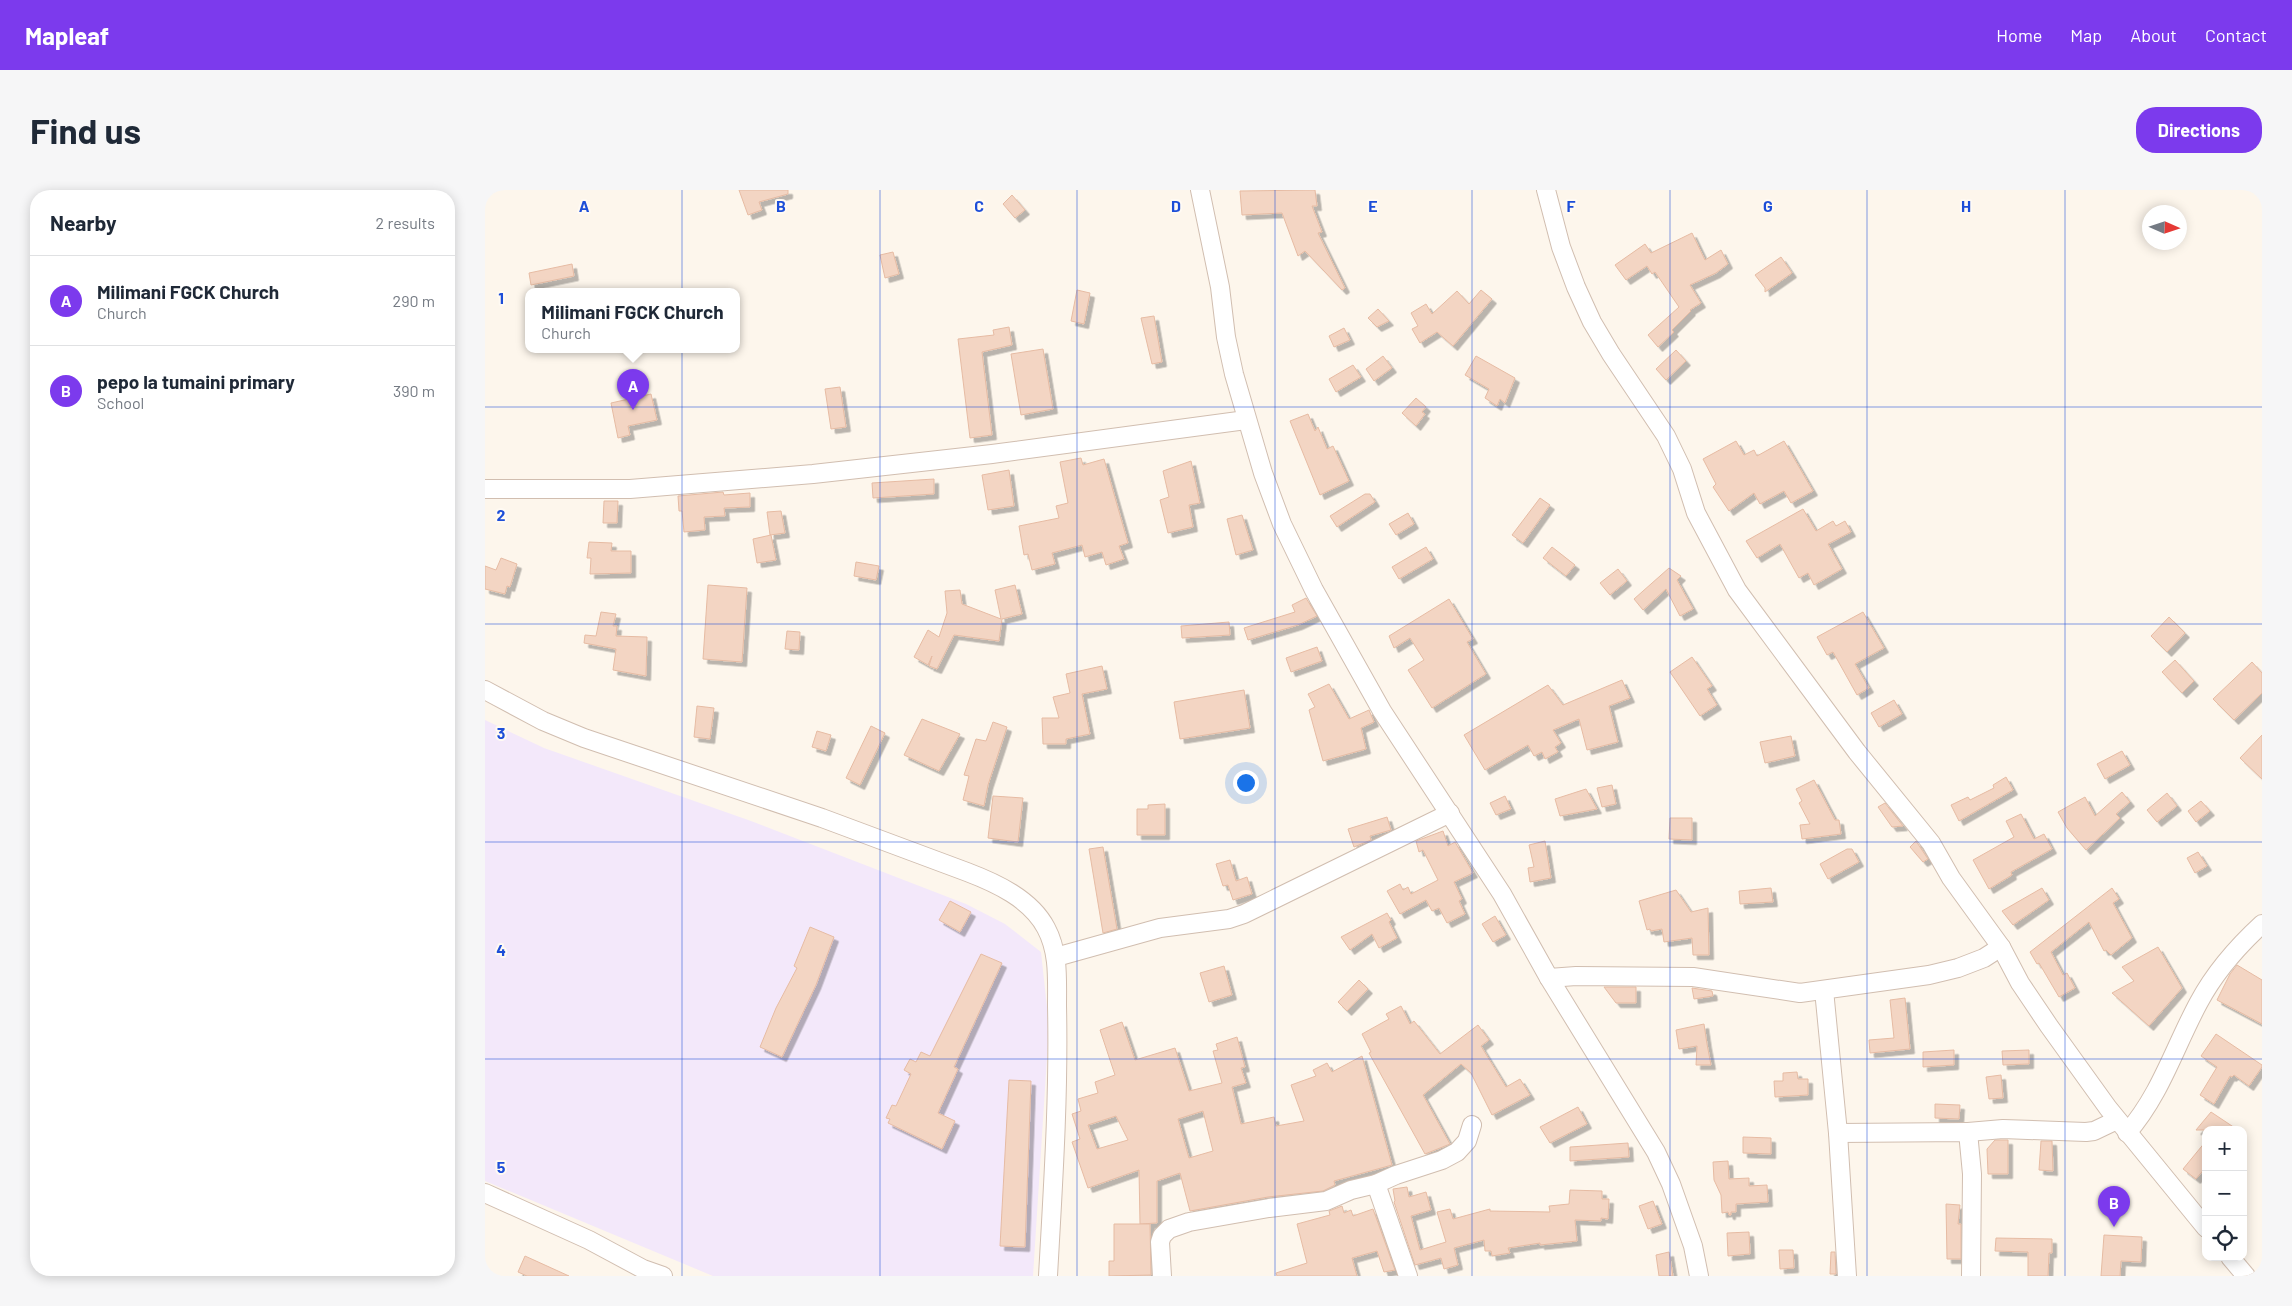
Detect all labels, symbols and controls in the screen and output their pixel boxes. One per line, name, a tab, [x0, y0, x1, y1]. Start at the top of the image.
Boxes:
text: Mapleaf	[25, 21, 109, 50]
text: Home	[1996, 24, 2042, 46]
text: Map	[2070, 24, 2102, 46]
text: About	[2130, 24, 2177, 46]
text: Contact	[2205, 24, 2267, 46]
button: Directions	[2136, 107, 2262, 153]
text: Find us	[30, 109, 141, 151]
text: A	[579, 196, 590, 215]
text: B	[776, 196, 786, 215]
text: C	[974, 196, 984, 215]
text: D	[1171, 196, 1181, 215]
text: E	[1368, 196, 1378, 215]
text: F	[1567, 196, 1576, 215]
text: G	[1763, 196, 1773, 215]
text: H	[1961, 196, 1971, 215]
north arrow	[2142, 205, 2187, 250]
text: Nearby	[50, 210, 116, 235]
text: 2 results	[376, 213, 435, 232]
text: Milimani FGCK Church	[97, 280, 279, 303]
text: 1	[498, 288, 504, 307]
popup	[525, 288, 740, 353]
text: A	[61, 291, 71, 310]
text: 290 m	[393, 291, 435, 310]
text: Milimani FGCK Church	[541, 300, 724, 323]
text: Church	[97, 303, 147, 322]
text: Church	[541, 323, 591, 342]
pin: A	[617, 369, 649, 410]
text: pepo la tumaini primary	[97, 370, 295, 393]
text: B	[61, 381, 71, 400]
text: 390 m	[393, 381, 435, 400]
text: School	[97, 393, 144, 412]
text: 2	[497, 505, 506, 524]
text: 3	[497, 723, 505, 742]
your location	[1233, 770, 1259, 796]
text: 4	[496, 940, 506, 959]
map controls	[2202, 1126, 2247, 1261]
button: +	[2202, 1126, 2247, 1171]
text: 5	[497, 1157, 506, 1176]
button: −	[2202, 1171, 2247, 1216]
pin: B	[2098, 1186, 2130, 1227]
button: locate	[2202, 1216, 2247, 1261]

